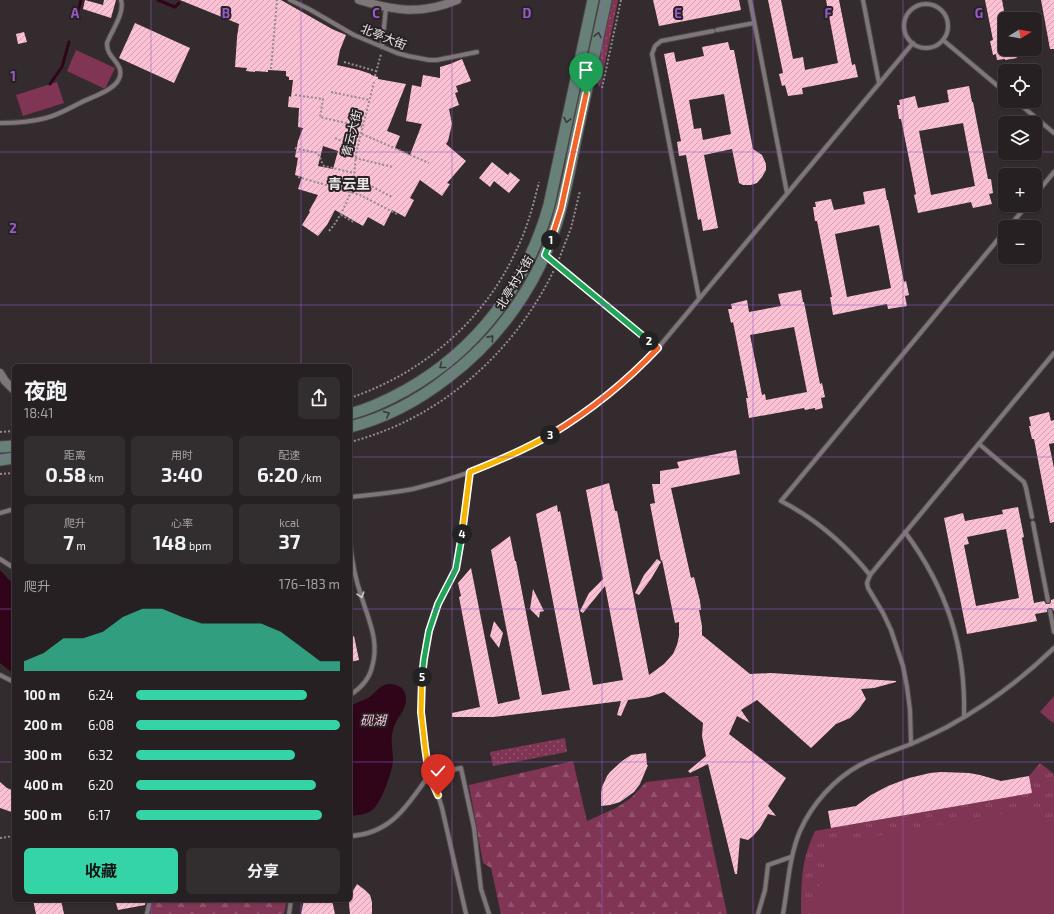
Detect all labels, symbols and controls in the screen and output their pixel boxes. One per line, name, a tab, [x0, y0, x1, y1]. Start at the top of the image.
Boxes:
text: A	[71, 5, 80, 21]
text: B	[222, 5, 230, 21]
text: C	[372, 5, 380, 21]
text: D	[523, 5, 532, 21]
text: E	[674, 5, 682, 21]
text: F	[824, 5, 832, 21]
text: G	[975, 5, 983, 21]
north arrow	[998, 12, 1042, 56]
map controls	[998, 12, 1042, 264]
street label: 北亭大街	[359, 21, 409, 51]
one-way arrow	[594, 32, 602, 38]
pin	[569, 53, 603, 94]
icon: arrive	[575, 59, 597, 81]
button: locate	[998, 64, 1042, 108]
text: 1	[10, 68, 16, 84]
street label: 青云大街	[338, 108, 364, 158]
button: layers	[998, 116, 1042, 160]
one-way arrow	[564, 117, 572, 123]
button: +	[998, 168, 1042, 212]
district label: 青云里	[328, 175, 370, 192]
text: 2	[9, 220, 17, 236]
button: −	[998, 220, 1042, 264]
pin: 1	[541, 230, 561, 250]
text: 1	[549, 233, 553, 246]
street label: 北亭村大街	[493, 253, 535, 311]
pin: 2	[639, 331, 659, 351]
text: 2	[646, 334, 652, 347]
one-way arrow	[486, 335, 494, 343]
one-way arrow	[439, 362, 446, 369]
text: 夜跑	[24, 377, 68, 403]
button: share	[298, 377, 340, 419]
text: 18:41	[24, 405, 53, 421]
one-way arrow	[383, 410, 390, 418]
pin: 3	[540, 425, 560, 445]
text: 3	[547, 428, 553, 441]
text: 距离	[64, 448, 86, 461]
text: 用时	[171, 448, 193, 461]
text: 配速	[278, 448, 300, 461]
text: 0.58	[45, 462, 86, 486]
text: 3:40	[161, 462, 203, 486]
text: 6:20	[257, 462, 298, 486]
text: km	[86, 471, 104, 484]
text: /km	[298, 471, 322, 484]
text: 爬升	[64, 516, 86, 529]
text: 心率	[171, 516, 193, 529]
text: kcal	[279, 516, 299, 529]
pin: 4	[452, 524, 472, 544]
text: 4	[458, 527, 466, 540]
text: 37	[278, 529, 300, 553]
text: 7	[63, 530, 74, 554]
text: 148	[153, 530, 187, 554]
text: m	[74, 539, 86, 552]
text: bpm	[187, 539, 211, 552]
text: 176–183 m	[279, 576, 340, 592]
text: 爬升	[24, 578, 50, 594]
one-way arrow	[356, 592, 365, 599]
pin: 5	[412, 667, 432, 687]
text: 5	[419, 670, 425, 683]
text: 100 m	[24, 687, 60, 703]
text: 6:24	[88, 687, 114, 703]
water label: 砚湖	[360, 712, 388, 728]
text: 200 m	[24, 717, 62, 733]
text: 6:08	[88, 717, 114, 733]
text: 300 m	[24, 747, 62, 763]
text: 6:32	[88, 747, 113, 763]
pin	[421, 754, 455, 795]
icon: check	[427, 760, 449, 782]
text: 400 m	[24, 777, 63, 793]
text: 6:20	[88, 777, 114, 793]
text: 500 m	[24, 807, 62, 823]
text: 6:17	[88, 807, 110, 823]
button: 收藏	[24, 848, 178, 894]
button: 分享	[186, 848, 340, 894]

